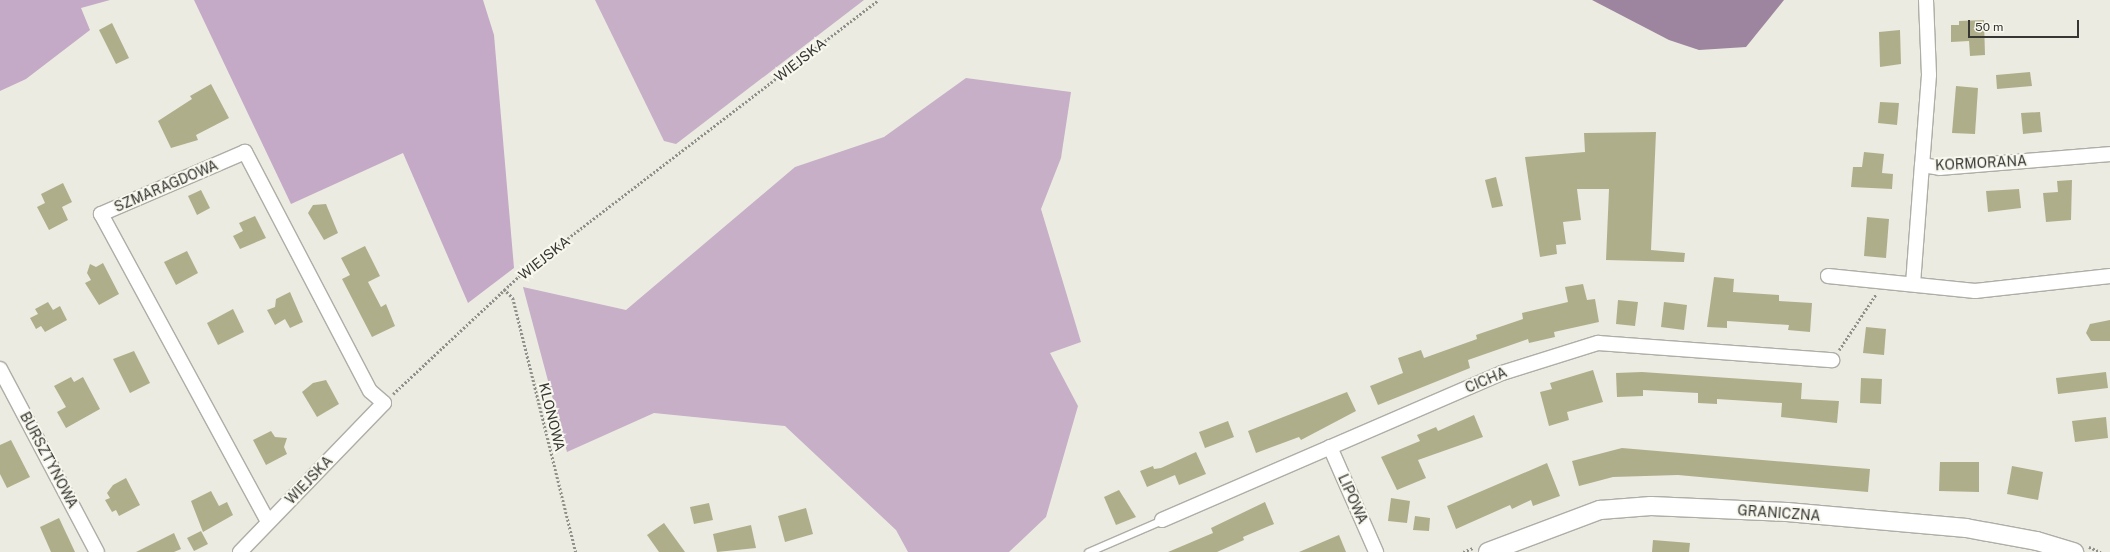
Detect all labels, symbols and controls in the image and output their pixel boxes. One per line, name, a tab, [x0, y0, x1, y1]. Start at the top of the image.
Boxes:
scale bar	[1970, 12, 2081, 38]
text: 50 m	[1975, 20, 2003, 34]
street label: WIEJSKA	[771, 35, 829, 85]
street label: KORMORANA	[1935, 152, 2027, 174]
street label: SZMARAGDOWA	[112, 157, 220, 215]
street label: WIEJSKA	[515, 233, 573, 283]
street label: CICHA	[1463, 364, 1509, 396]
street label: KLONOWA	[535, 381, 569, 453]
street label: BURSZTYNOWA	[17, 409, 81, 511]
street label: WIEJSKA	[282, 452, 336, 508]
street label: LIPOWA	[1335, 471, 1371, 527]
street label: GRANICZNA	[1737, 502, 1821, 524]

